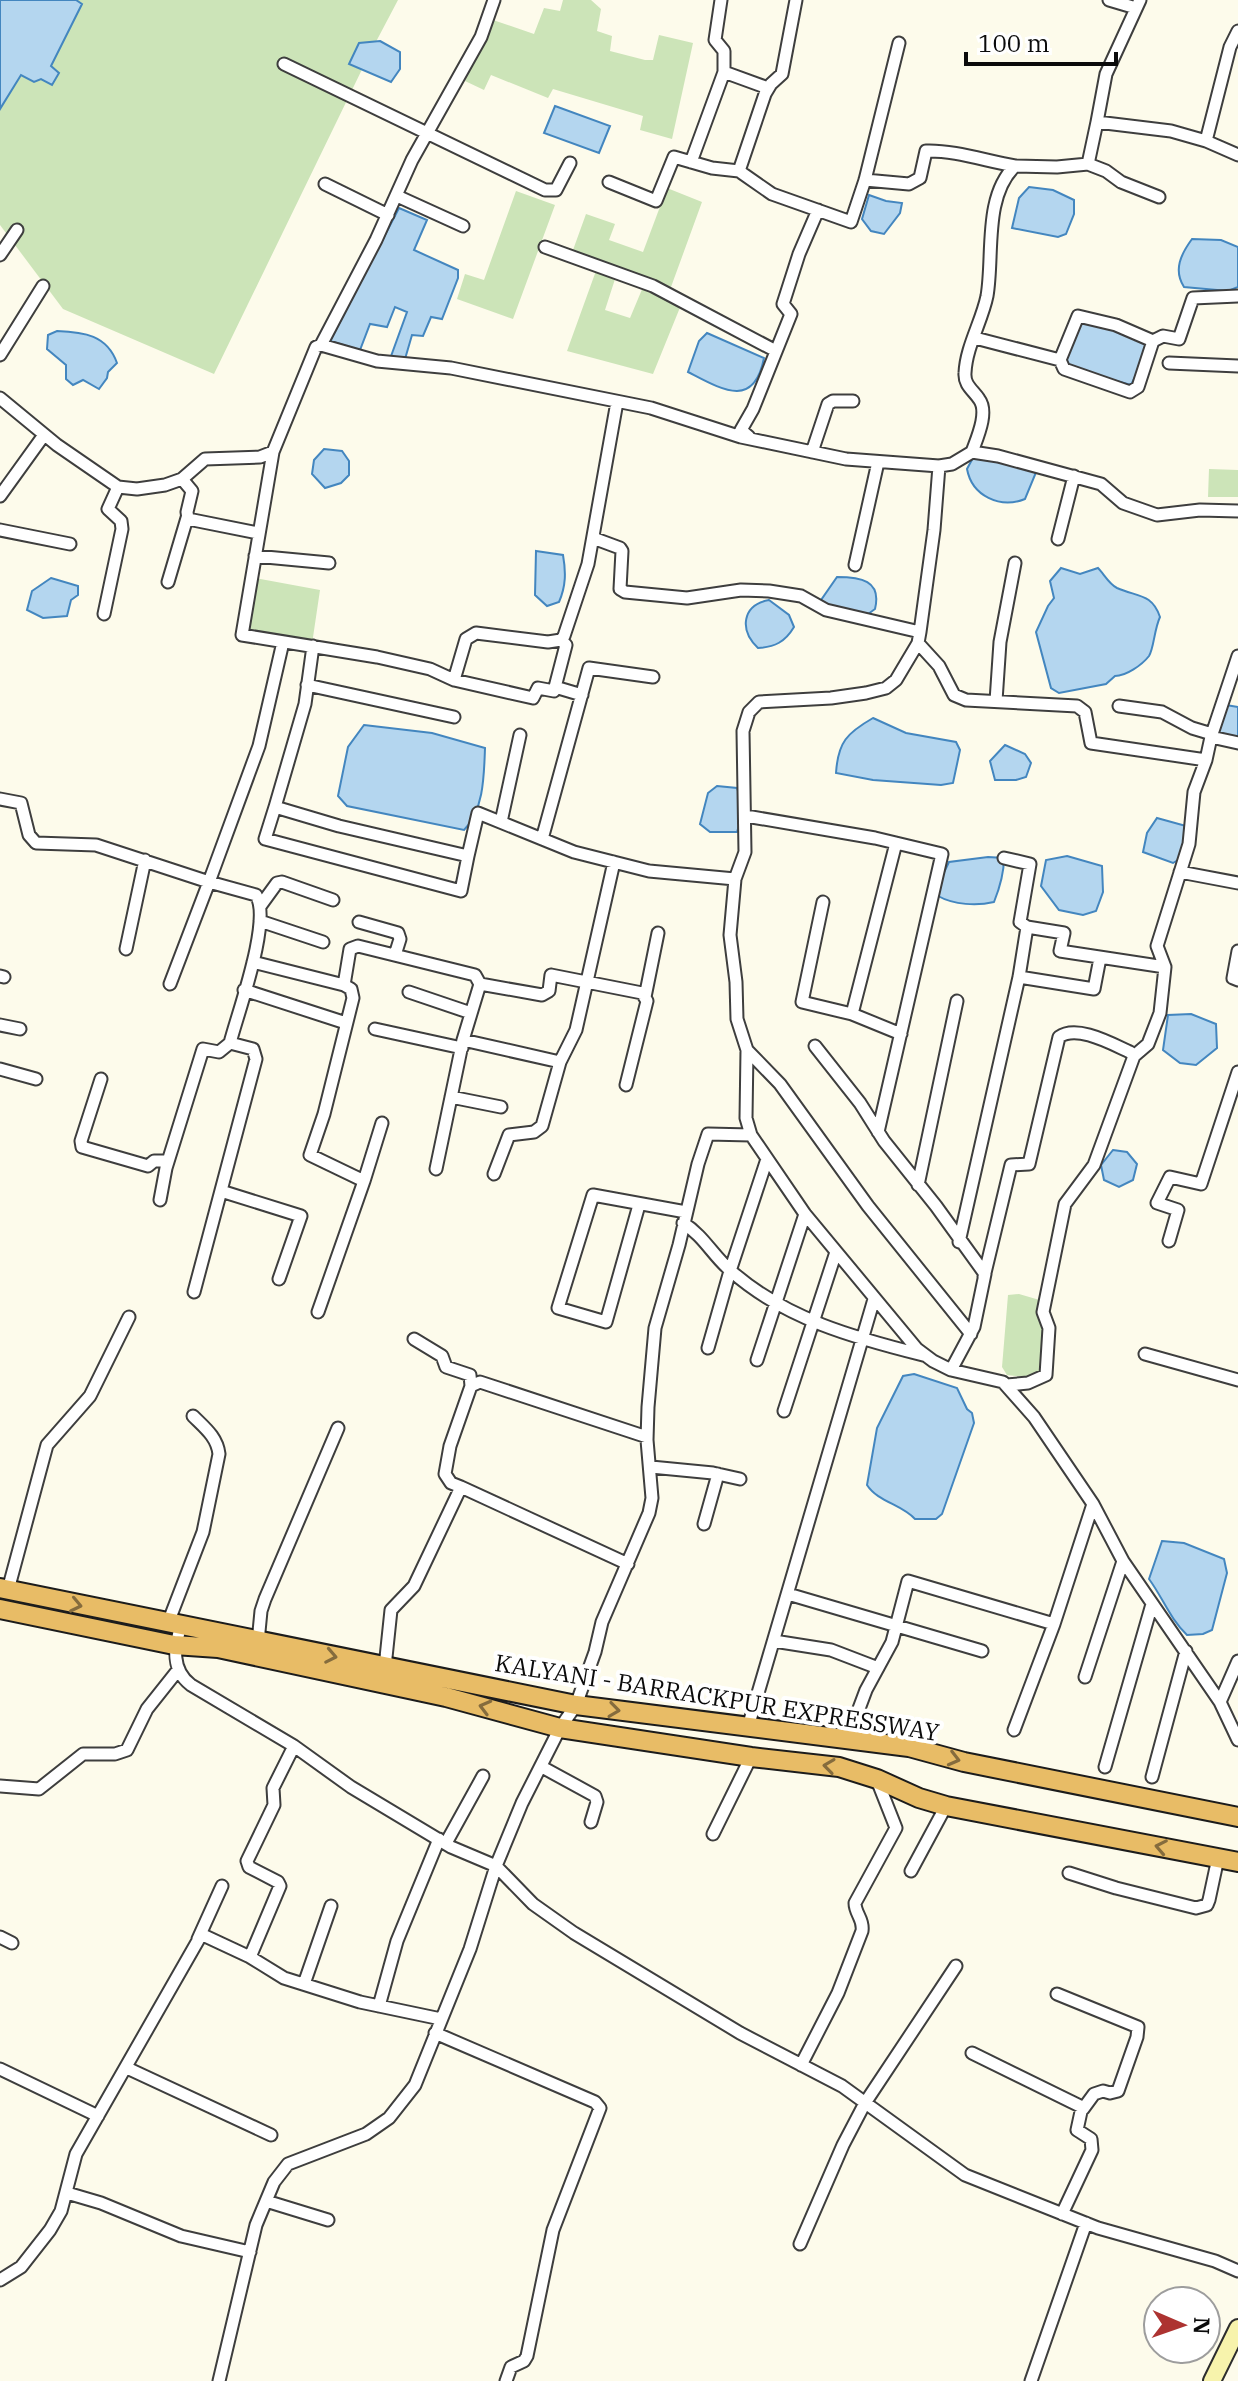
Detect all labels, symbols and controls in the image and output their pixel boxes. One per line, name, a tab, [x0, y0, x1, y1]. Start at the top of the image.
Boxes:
scale bar	[966, 16, 1116, 66]
text: 100 m	[978, 27, 1050, 59]
one-way arrow	[70, 1595, 83, 1612]
street label: KALYANI - BARRACKPUR EXPRESSWAY	[493, 1646, 942, 1748]
one-way arrow	[324, 1647, 337, 1664]
one-way arrow	[478, 1700, 492, 1717]
one-way arrow	[607, 1701, 621, 1718]
one-way arrow	[947, 1750, 961, 1767]
one-way arrow	[822, 1758, 835, 1775]
one-way arrow	[1155, 1840, 1168, 1857]
north arrow	[1142, 2285, 1222, 2365]
text: N	[1188, 2317, 1217, 2335]

